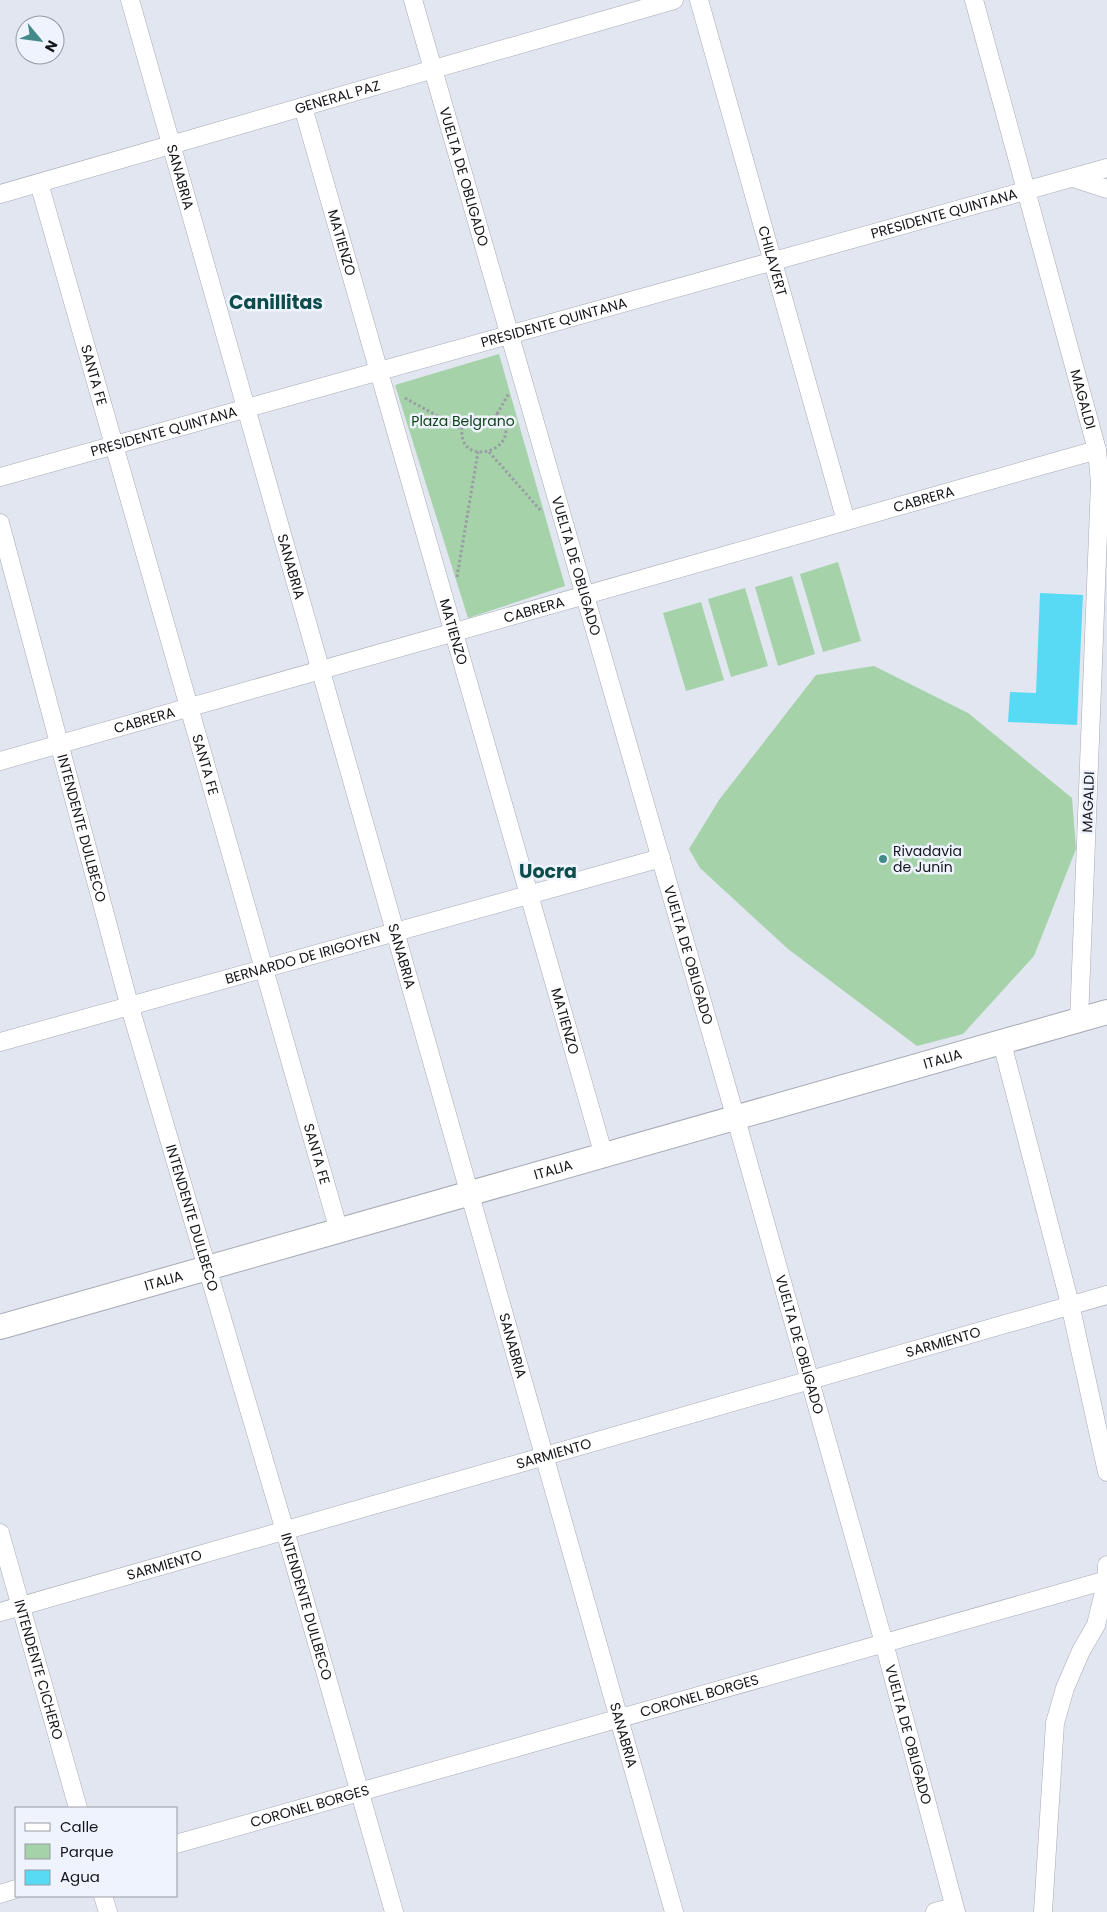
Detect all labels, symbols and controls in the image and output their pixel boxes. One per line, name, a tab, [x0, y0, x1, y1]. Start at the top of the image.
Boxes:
north arrow	[15, 15, 65, 65]
text: N	[40, 37, 63, 56]
street label: GENERAL PAZ	[292, 75, 382, 119]
street label: VUELTA DE OBLIGADO	[434, 105, 494, 249]
street label: SANABRIA	[162, 142, 199, 212]
street label: PRESIDENTE QUINTANA	[868, 184, 1019, 243]
street label: MATIENZO	[323, 207, 361, 278]
street label: CHILAVERT	[753, 223, 792, 299]
district label: Canillitas	[229, 289, 323, 316]
street label: PRESIDENTE QUINTANA	[478, 292, 629, 352]
street label: SANTA FE	[76, 342, 112, 408]
street label: MAGALDI	[1065, 367, 1101, 432]
street label: PRESIDENTE QUINTANA	[88, 401, 239, 461]
park label: Plaza Belgrano	[411, 411, 515, 431]
street label: CABRERA	[891, 481, 956, 517]
street label: VUELTA DE OBLIGADO	[547, 494, 606, 638]
street label: SANABRIA	[272, 532, 310, 601]
street label: CABRERA	[501, 591, 567, 628]
street label: MATIENZO	[435, 596, 473, 667]
street label: CABRERA	[112, 702, 177, 738]
street label: SANTA FE	[187, 732, 224, 797]
street label: INTENDENTE DULLBECO	[52, 752, 111, 904]
street label: MAGALDI	[1077, 771, 1099, 833]
place label: Rivadavia de Junín	[893, 841, 962, 877]
marker: Rivadavia de Junín	[877, 853, 889, 865]
district label: Uocra	[519, 858, 577, 885]
street label: VUELTA DE OBLIGADO	[659, 883, 718, 1027]
street label: SANABRIA	[383, 921, 421, 991]
street label: BERNARDO DE IRIGOYEN	[223, 927, 382, 989]
street label: MATIENZO	[546, 986, 584, 1057]
street label: ITALIA	[921, 1044, 964, 1074]
street label: SANTA FE	[299, 1121, 335, 1187]
street label: INTENDENTE DULLBECO	[161, 1142, 224, 1294]
street label: ITALIA	[531, 1155, 575, 1185]
street label: ITALIA	[142, 1265, 185, 1295]
street label: VUELTA DE OBLIGADO	[770, 1272, 829, 1417]
street label: SANABRIA	[494, 1311, 532, 1381]
street label: SARMIENTO	[903, 1322, 983, 1362]
street label: SARMIENTO	[514, 1433, 594, 1474]
street label: INTENDENTE DULLBECO	[276, 1530, 337, 1682]
street label: SARMIENTO	[124, 1545, 204, 1585]
street label: INTENDENTE CICHERO	[9, 1597, 68, 1742]
street label: VUELTA DE OBLIGADO	[880, 1662, 937, 1807]
street label: CORONEL BORGES	[638, 1669, 761, 1722]
street label: SANABRIA	[605, 1700, 642, 1770]
street label: CORONEL BORGES	[248, 1780, 371, 1832]
legend	[15, 1807, 178, 1897]
text: Calle	[60, 1816, 98, 1837]
text: Parque	[60, 1841, 113, 1862]
text: Agua	[60, 1866, 100, 1887]

